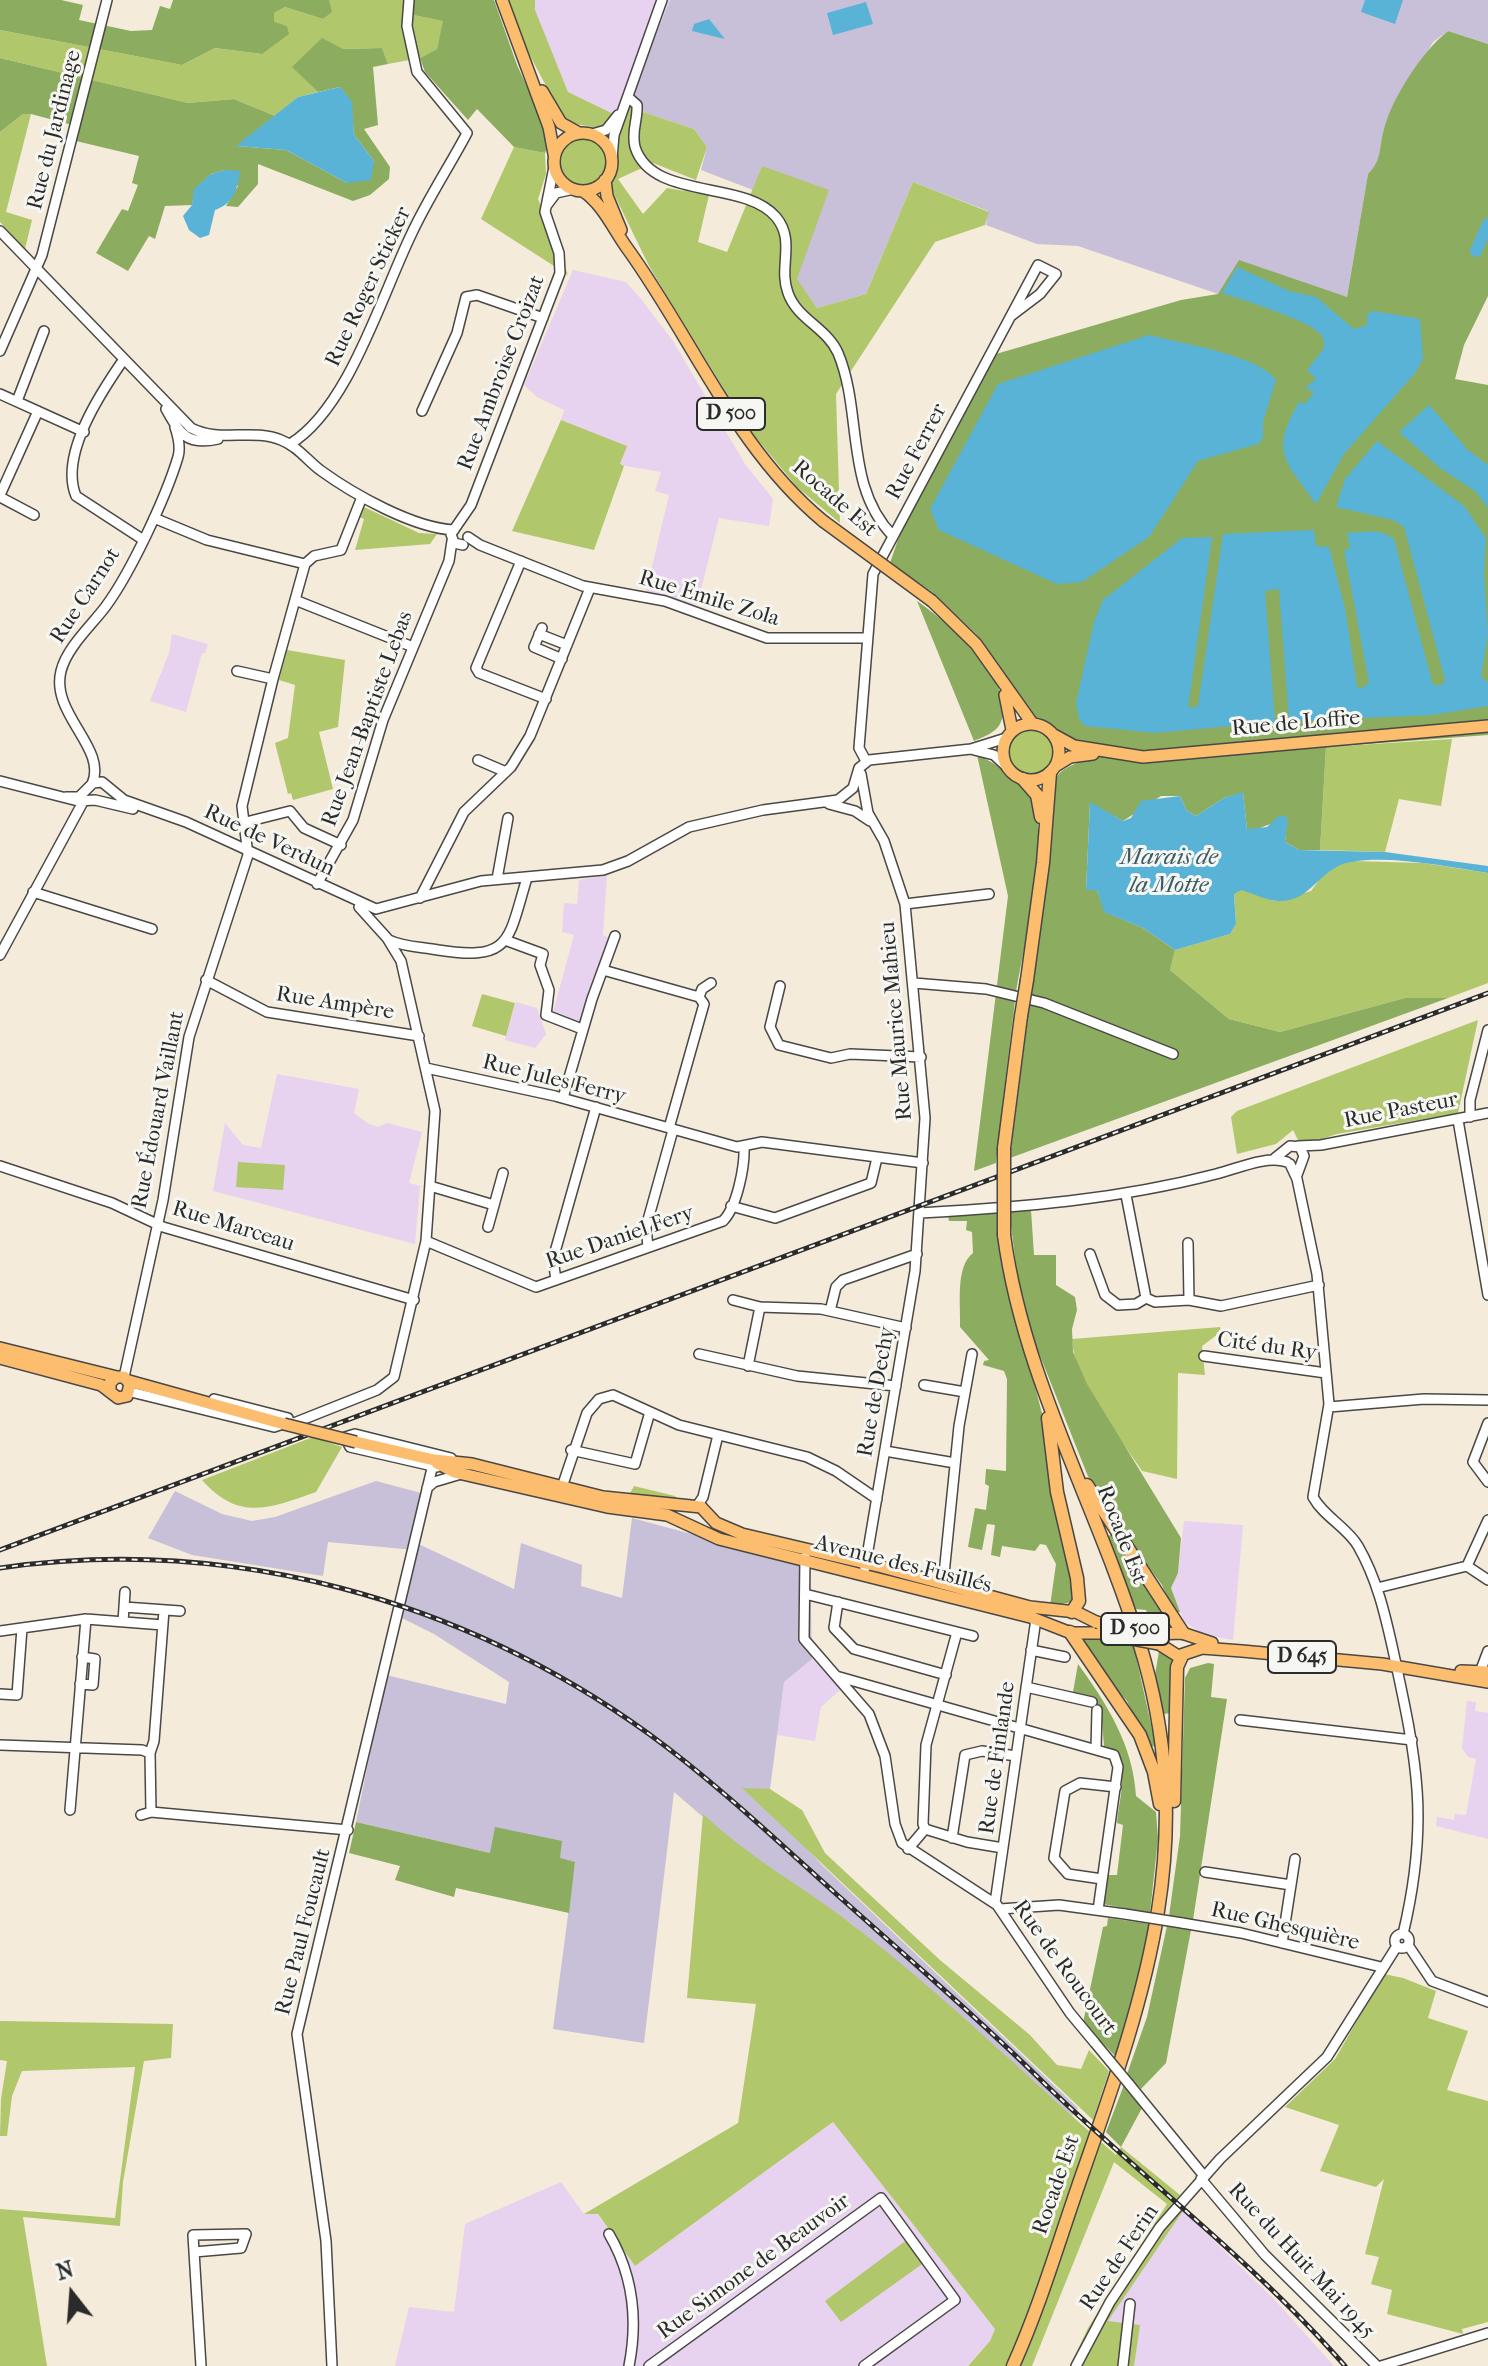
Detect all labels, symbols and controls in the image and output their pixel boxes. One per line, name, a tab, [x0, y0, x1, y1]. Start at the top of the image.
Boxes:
street label: Rue du Jardinage	[22, 47, 88, 213]
street label: Rue Roger Sticker	[320, 203, 418, 371]
street label: Rue Ambroise Croizat	[453, 272, 551, 474]
road number: D 500	[697, 398, 765, 430]
street label: Rue Ferrer	[881, 399, 953, 505]
street label: Rocade Est	[786, 455, 882, 543]
street label: Rue Carnot	[45, 543, 127, 649]
street label: Rue Émile Zola	[636, 565, 782, 633]
street label: Rue Jean-Baptiste Lebas	[317, 608, 419, 830]
street label: Rue de Loffre	[1231, 705, 1361, 743]
street label: Rue de Verdun	[199, 799, 339, 883]
water label: Marais de la Motte	[1120, 844, 1218, 900]
street label: Rue Maurice Mahieu	[875, 920, 919, 1122]
street label: Rue Ampère	[274, 982, 396, 1026]
street label: Rue Édouard Vaillant	[127, 1009, 191, 1211]
street label: Rue Jules Ferry	[480, 1049, 628, 1111]
street label: Rue Pasteur	[1342, 1087, 1460, 1135]
street label: Rue Marceau	[169, 1196, 297, 1258]
street label: Rue Daniel Fery	[542, 1200, 698, 1276]
street label: Rue de Dechy	[853, 1325, 901, 1459]
street label: Cité du Ry	[1215, 1327, 1319, 1367]
street label: Rocade Est	[1090, 1482, 1152, 1588]
street label: Avenue des Fusillés	[812, 1530, 994, 1600]
road number: D 500	[1101, 1613, 1169, 1645]
road number: D 645	[1268, 1641, 1336, 1673]
street label: Rue de Finlande	[974, 1680, 1022, 1836]
street label: Rue Paul Foucault	[271, 1846, 337, 2018]
street label: Rue de Roucourt	[1006, 1895, 1122, 2041]
street label: Rue Ghesquière	[1208, 1897, 1362, 1957]
street label: Rocade Est	[1028, 2132, 1086, 2238]
street label: Rue du Huit Mai 1945	[1222, 2177, 1380, 2345]
street label: Rue Simone de Beauvoir	[653, 2188, 855, 2346]
street label: Rue de Ferin	[1075, 2200, 1165, 2316]
north arrow	[32, 2254, 112, 2334]
text: N	[53, 2256, 77, 2286]

